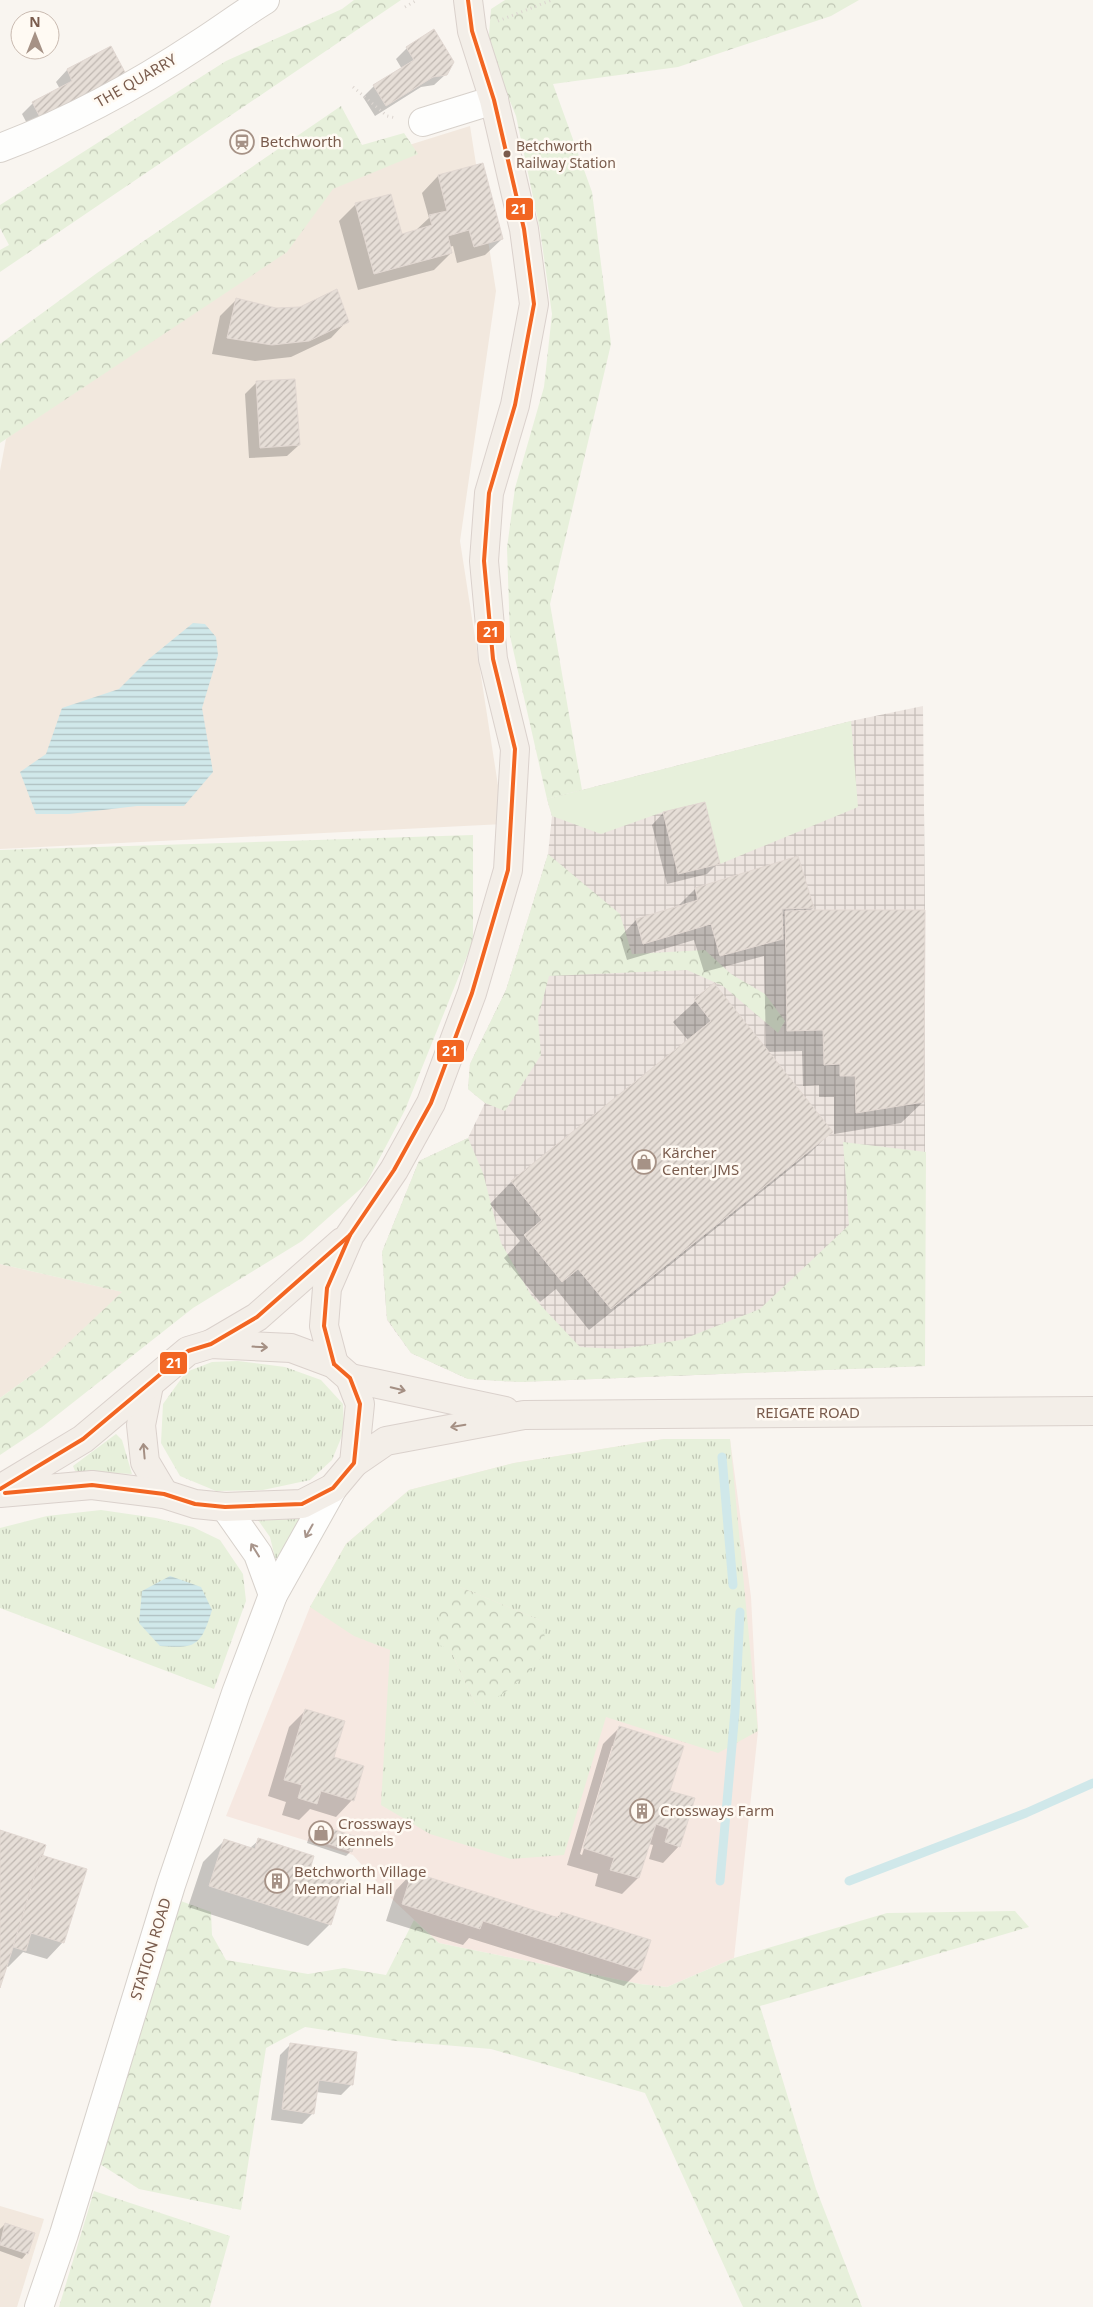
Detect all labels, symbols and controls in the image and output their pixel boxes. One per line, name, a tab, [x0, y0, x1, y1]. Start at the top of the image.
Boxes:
north arrow	[10, 10, 60, 60]
text: N	[29, 12, 41, 31]
street label: THE QUARRY	[91, 48, 180, 112]
station icon: Betchworth	[229, 129, 255, 155]
place label: Betchworth	[260, 131, 342, 151]
place label: Betchworth Railway Station	[516, 136, 616, 172]
marker: Betchworth Railway Station	[502, 149, 512, 159]
line badge: 21	[505, 197, 534, 221]
text: 21	[511, 199, 527, 218]
line badge: 21	[476, 620, 505, 644]
text: 21	[483, 622, 499, 641]
line badge: 21	[436, 1039, 465, 1063]
text: 21	[442, 1041, 458, 1060]
place label: Kärcher Center JMS	[662, 1142, 739, 1179]
shop icon: Kärcher Center JMS	[631, 1149, 657, 1175]
one-way arrow	[252, 1342, 268, 1351]
line badge: 21	[159, 1351, 188, 1375]
text: 21	[166, 1353, 182, 1372]
one-way arrow	[390, 1385, 406, 1394]
street label: REIGATE ROAD	[756, 1402, 860, 1422]
one-way arrow	[451, 1421, 467, 1431]
one-way arrow	[139, 1443, 148, 1459]
one-way arrow	[304, 1523, 314, 1538]
one-way arrow	[249, 1544, 259, 1558]
building icon: Crossways Farm	[629, 1798, 655, 1824]
place label: Crossways Farm	[660, 1800, 774, 1820]
place label: Crossways Kennels	[338, 1813, 412, 1850]
shop icon: Crossways Kennels	[308, 1820, 334, 1846]
place label: Betchworth Village Memorial Hall	[294, 1861, 426, 1898]
building icon: Betchworth Village Memorial Hall	[264, 1868, 290, 1894]
street label: STATION ROAD	[125, 1895, 175, 2002]

